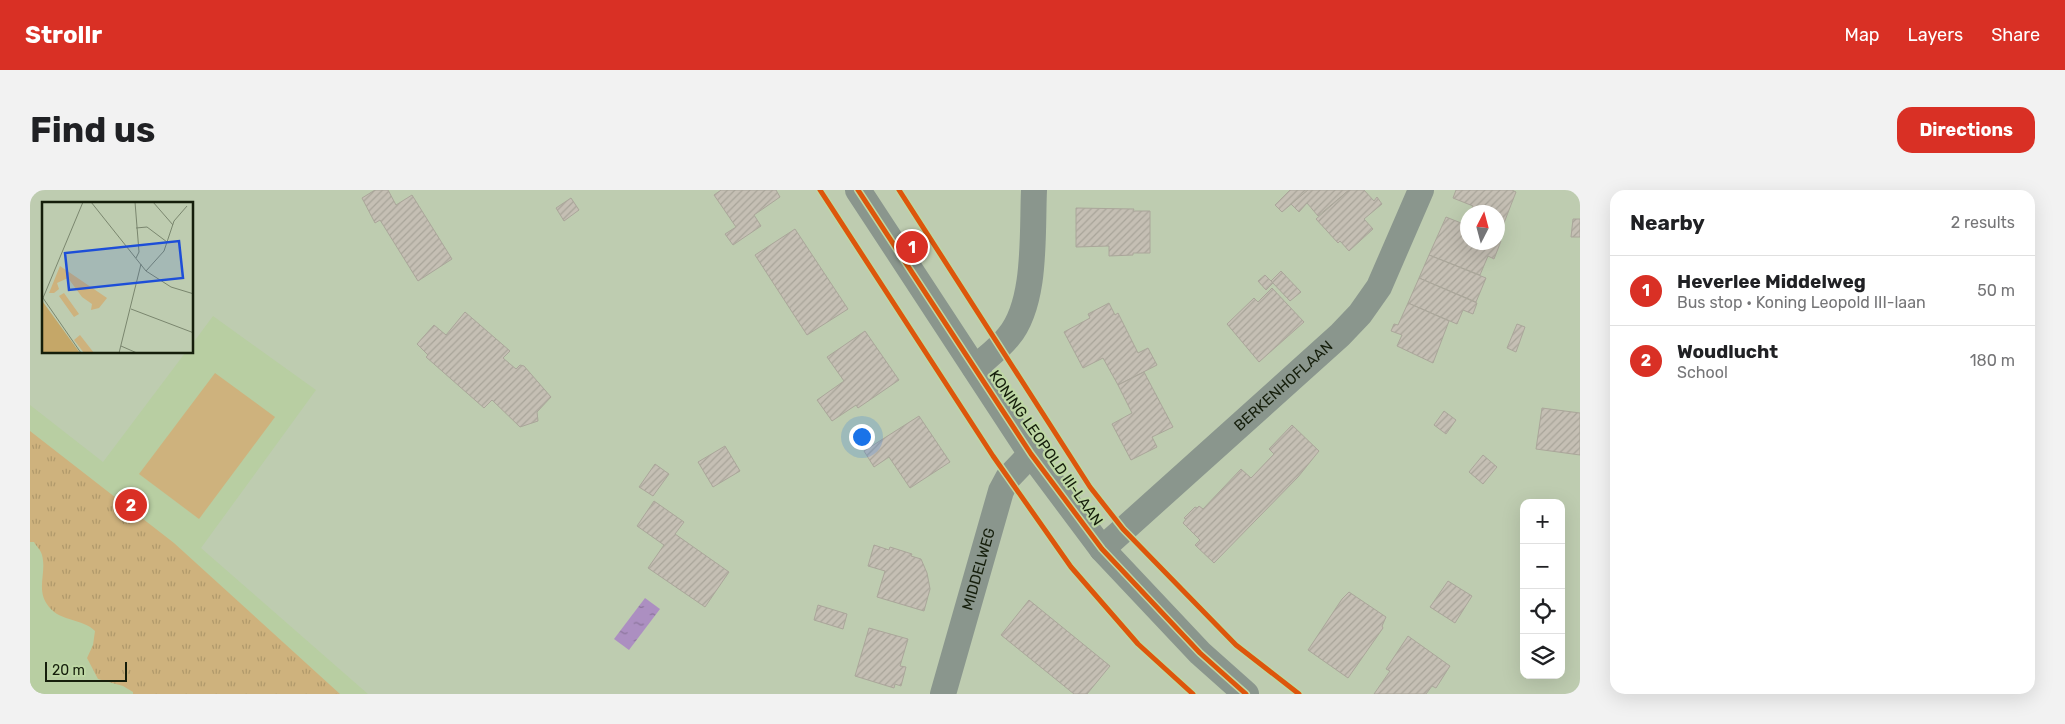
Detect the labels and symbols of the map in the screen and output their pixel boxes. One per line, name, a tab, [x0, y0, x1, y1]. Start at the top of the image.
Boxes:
inset map	[42, 202, 194, 354]
north arrow	[1460, 205, 1505, 250]
pin: 1	[896, 228, 928, 266]
street label: BERKENHOFLAAN	[1231, 337, 1336, 435]
street label: KONING LEOPOLD III-LAAN	[985, 367, 1107, 529]
your location	[849, 424, 875, 450]
pin: 2	[115, 486, 147, 524]
street label: MIDDELWEG	[958, 526, 999, 612]
scale bar	[45, 659, 128, 682]

